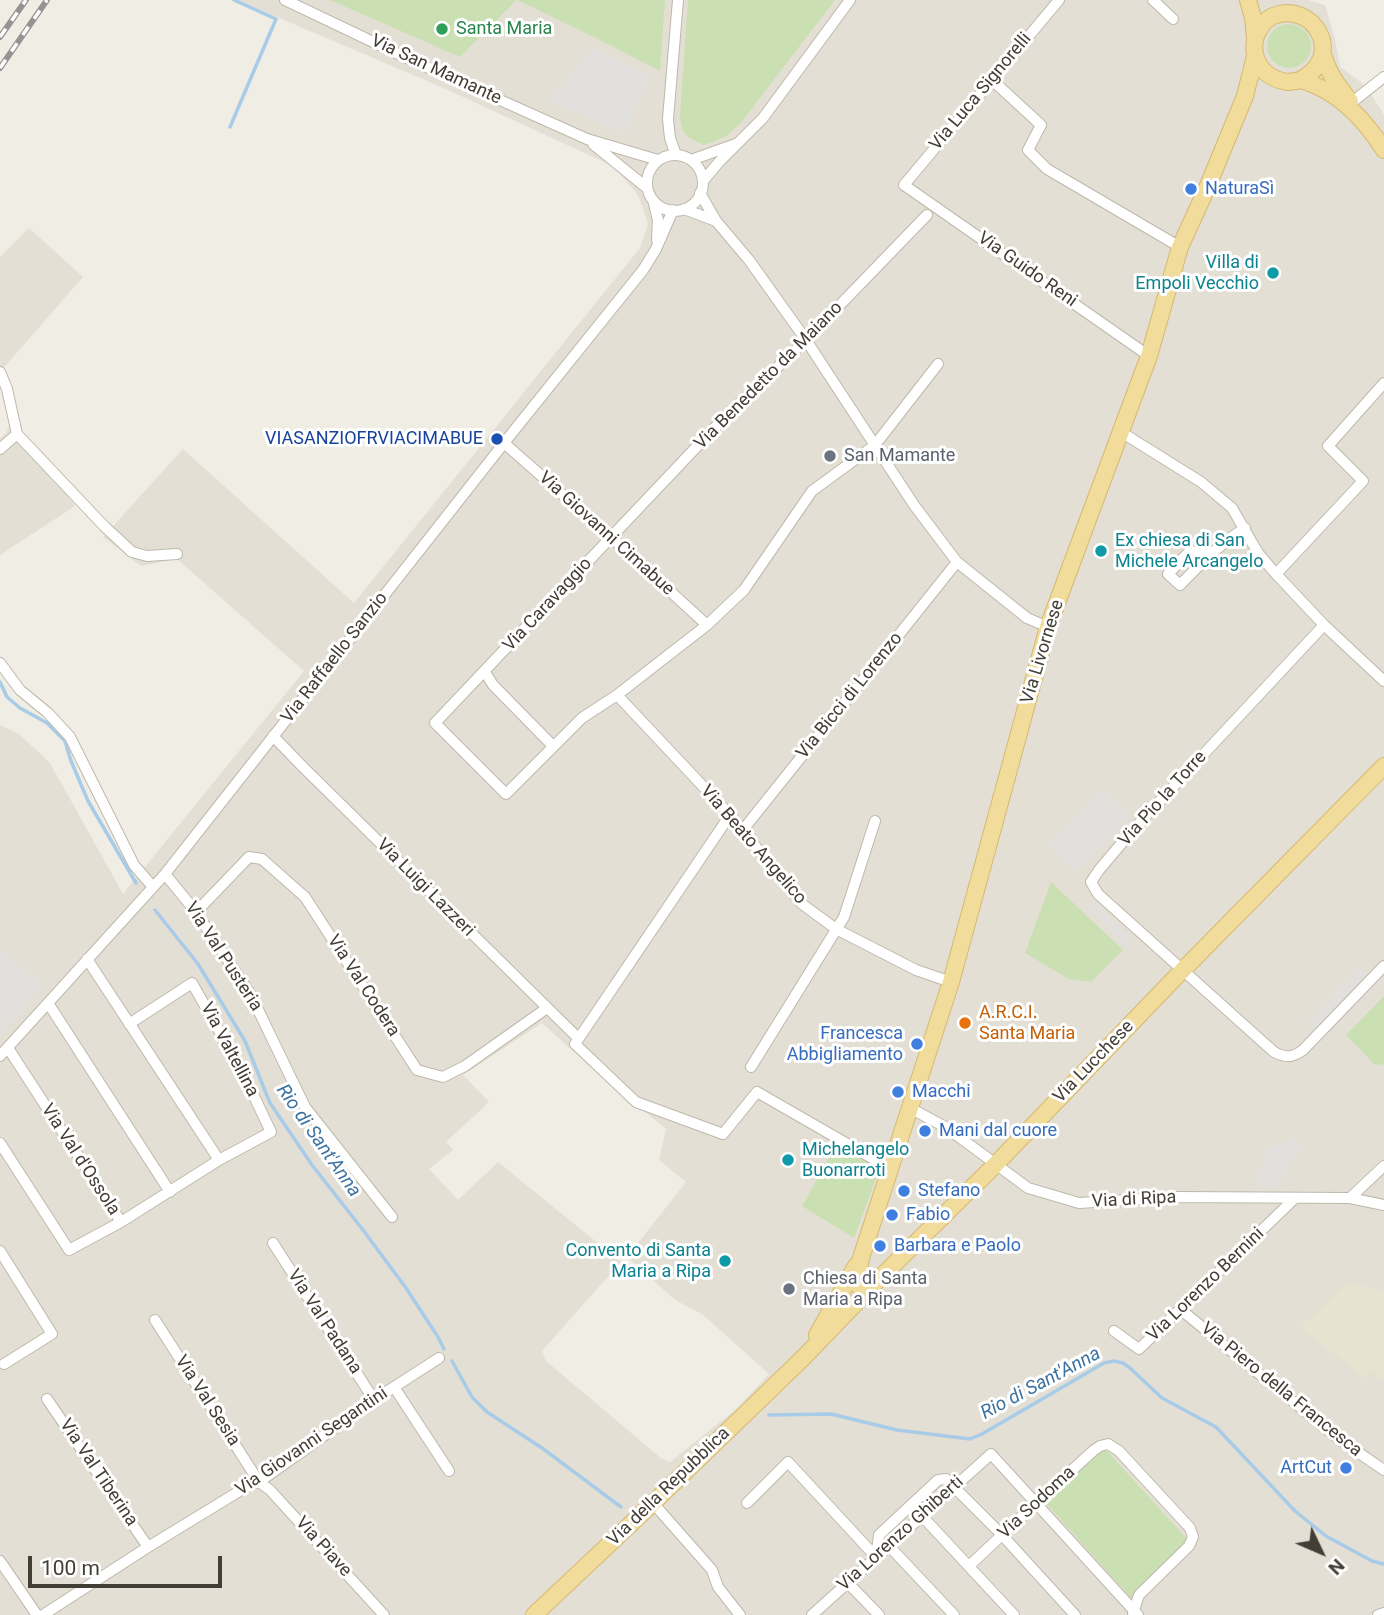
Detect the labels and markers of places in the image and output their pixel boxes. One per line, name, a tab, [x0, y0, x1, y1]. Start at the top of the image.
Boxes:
place label: Santa Maria	[456, 18, 552, 40]
marker: Santa Maria	[434, 21, 450, 37]
place label: NaturaSì	[1205, 178, 1274, 200]
marker: NaturaSì	[1183, 181, 1199, 197]
place label: Villa di Empoli Vecchio	[1135, 252, 1259, 294]
marker: Villa di Empoli Vecchio	[1265, 265, 1281, 281]
place label: VIASANZIOFRVIACIMABUE	[265, 428, 483, 450]
marker: VIASANZIOFRVIACIMABUE	[489, 431, 505, 447]
place label: San Mamante	[844, 445, 955, 467]
marker: San Mamante	[822, 448, 838, 464]
place label: Ex chiesa di San Michele Arcangelo	[1115, 530, 1263, 572]
marker: Ex chiesa di San Michele Arcangelo	[1093, 543, 1109, 559]
place label: A.R.C.I. Santa Maria	[979, 1002, 1075, 1044]
marker: A.R.C.I. Santa Maria	[957, 1015, 973, 1031]
place label: Francesca Abbigliamento	[787, 1023, 903, 1066]
marker: Francesca Abbigliamento	[909, 1036, 925, 1052]
place label: Macchi	[912, 1081, 971, 1103]
marker: Macchi	[890, 1084, 906, 1100]
place label: Mani dal cuore	[939, 1120, 1057, 1142]
marker: Mani dal cuore	[917, 1123, 933, 1139]
place label: Michelangelo Buonarroti	[802, 1139, 909, 1182]
marker: Michelangelo Buonarroti	[780, 1152, 796, 1168]
place label: Stefano	[918, 1180, 980, 1202]
marker: Stefano	[896, 1183, 912, 1199]
place label: Fabio	[906, 1204, 950, 1226]
marker: Fabio	[884, 1207, 900, 1223]
place label: Barbara e Paolo	[894, 1235, 1021, 1257]
marker: Barbara e Paolo	[872, 1238, 888, 1254]
place label: Convento di Santa Maria a Ripa	[565, 1240, 711, 1282]
marker: Convento di Santa Maria a Ripa	[717, 1253, 733, 1269]
place label: Chiesa di Santa Maria a Ripa	[803, 1268, 927, 1310]
marker: Chiesa di Santa Maria a Ripa	[781, 1281, 797, 1297]
place label: ArtCut	[1280, 1457, 1332, 1479]
marker: ArtCut	[1338, 1460, 1354, 1476]

